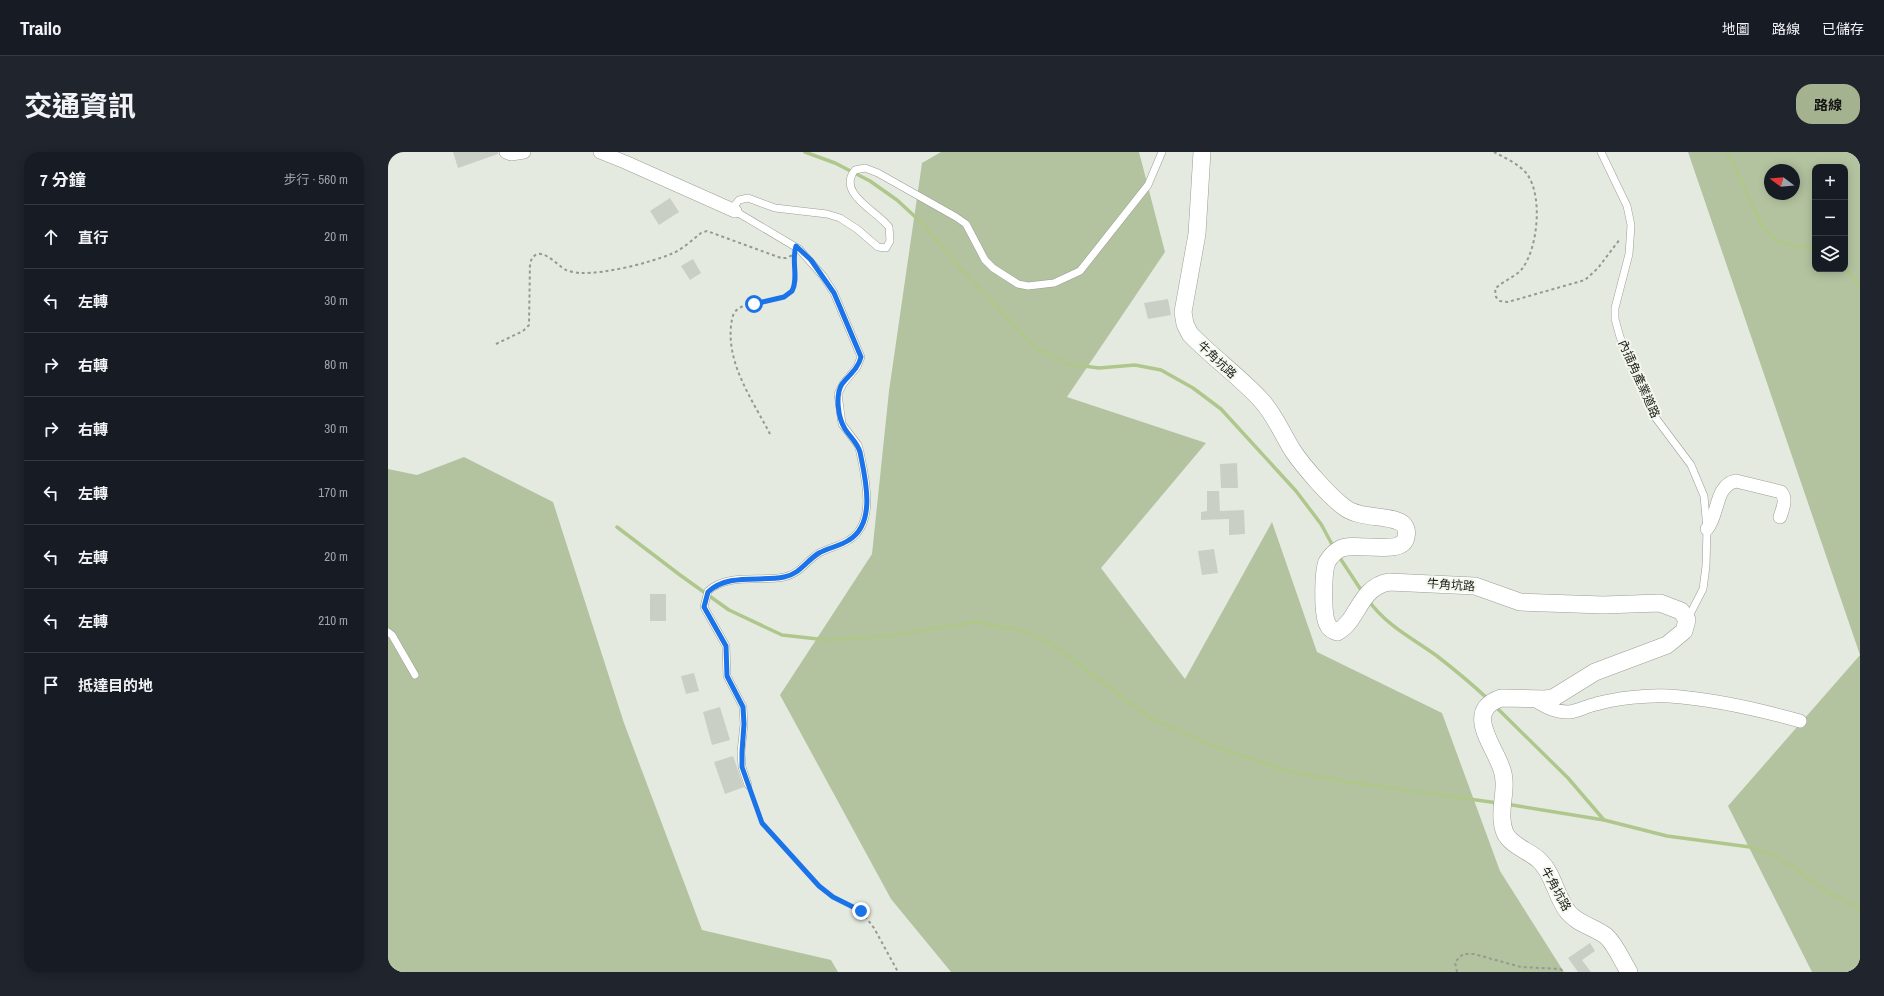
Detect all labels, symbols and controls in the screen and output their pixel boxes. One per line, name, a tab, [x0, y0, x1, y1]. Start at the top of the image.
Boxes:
text: Trailo	[20, 15, 62, 41]
text: 地圖	[1722, 20, 1750, 38]
text: 路線	[1772, 20, 1800, 38]
text: 已儲存	[1822, 20, 1864, 38]
button: 路線	[1796, 84, 1860, 124]
text: 交通資訊	[24, 87, 136, 125]
north arrow	[1764, 164, 1800, 200]
map controls	[1812, 164, 1848, 272]
button: +	[1812, 164, 1848, 200]
text: 7 分鐘	[40, 168, 86, 191]
text: 步行 · 560 m	[283, 171, 348, 188]
button: −	[1812, 200, 1848, 236]
icon: ahead	[40, 226, 62, 248]
text: 直行	[78, 227, 108, 248]
text: 20 m	[324, 228, 348, 245]
button: layers	[1812, 236, 1848, 272]
icon: left	[40, 290, 62, 312]
text: 左轉	[78, 291, 108, 312]
text: 30 m	[324, 292, 348, 309]
route start	[745, 295, 763, 313]
street label: 內插角產業道路	[1615, 337, 1663, 421]
street label: 牛角坑路	[1194, 338, 1240, 382]
icon: right	[40, 354, 62, 376]
text: 右轉	[78, 355, 108, 376]
text: 80 m	[324, 356, 348, 373]
icon: right	[40, 418, 62, 440]
text: 右轉	[78, 419, 108, 440]
text: 30 m	[324, 420, 348, 437]
icon: left	[40, 482, 62, 504]
text: 左轉	[78, 483, 108, 504]
text: 170 m	[318, 484, 348, 501]
icon: left	[40, 546, 62, 568]
text: 左轉	[78, 547, 108, 568]
text: 20 m	[324, 548, 348, 565]
street label: 牛角坑路	[1426, 575, 1476, 595]
icon: left	[40, 610, 62, 632]
text: 左轉	[78, 611, 108, 632]
text: 210 m	[318, 612, 348, 629]
icon: arrive	[40, 674, 62, 696]
text: 抵達目的地	[78, 675, 153, 696]
street label: 牛角坑路	[1537, 864, 1575, 914]
route end	[852, 902, 870, 920]

